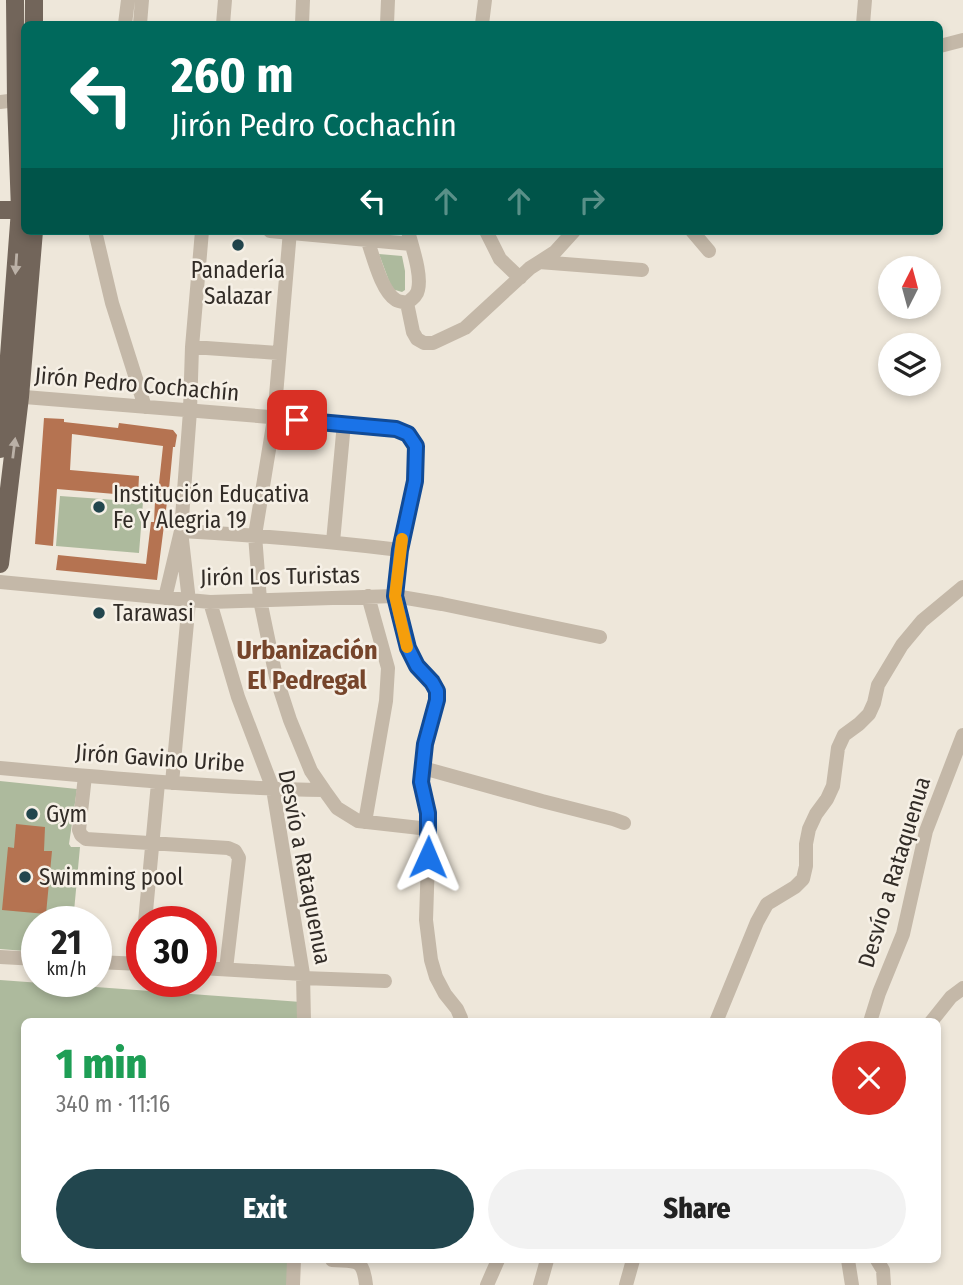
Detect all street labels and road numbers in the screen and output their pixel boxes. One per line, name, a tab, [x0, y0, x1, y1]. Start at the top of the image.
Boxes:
street label: Jirón Pedro Cochachín	[33, 361, 241, 407]
street label: Jirón Los Turistas	[200, 561, 360, 591]
street label: Jirón Gavino Uribe	[74, 738, 246, 778]
street label: Desvío a Rataquenua	[272, 767, 338, 967]
street label: Desvío a Rataquenua	[852, 773, 936, 971]

